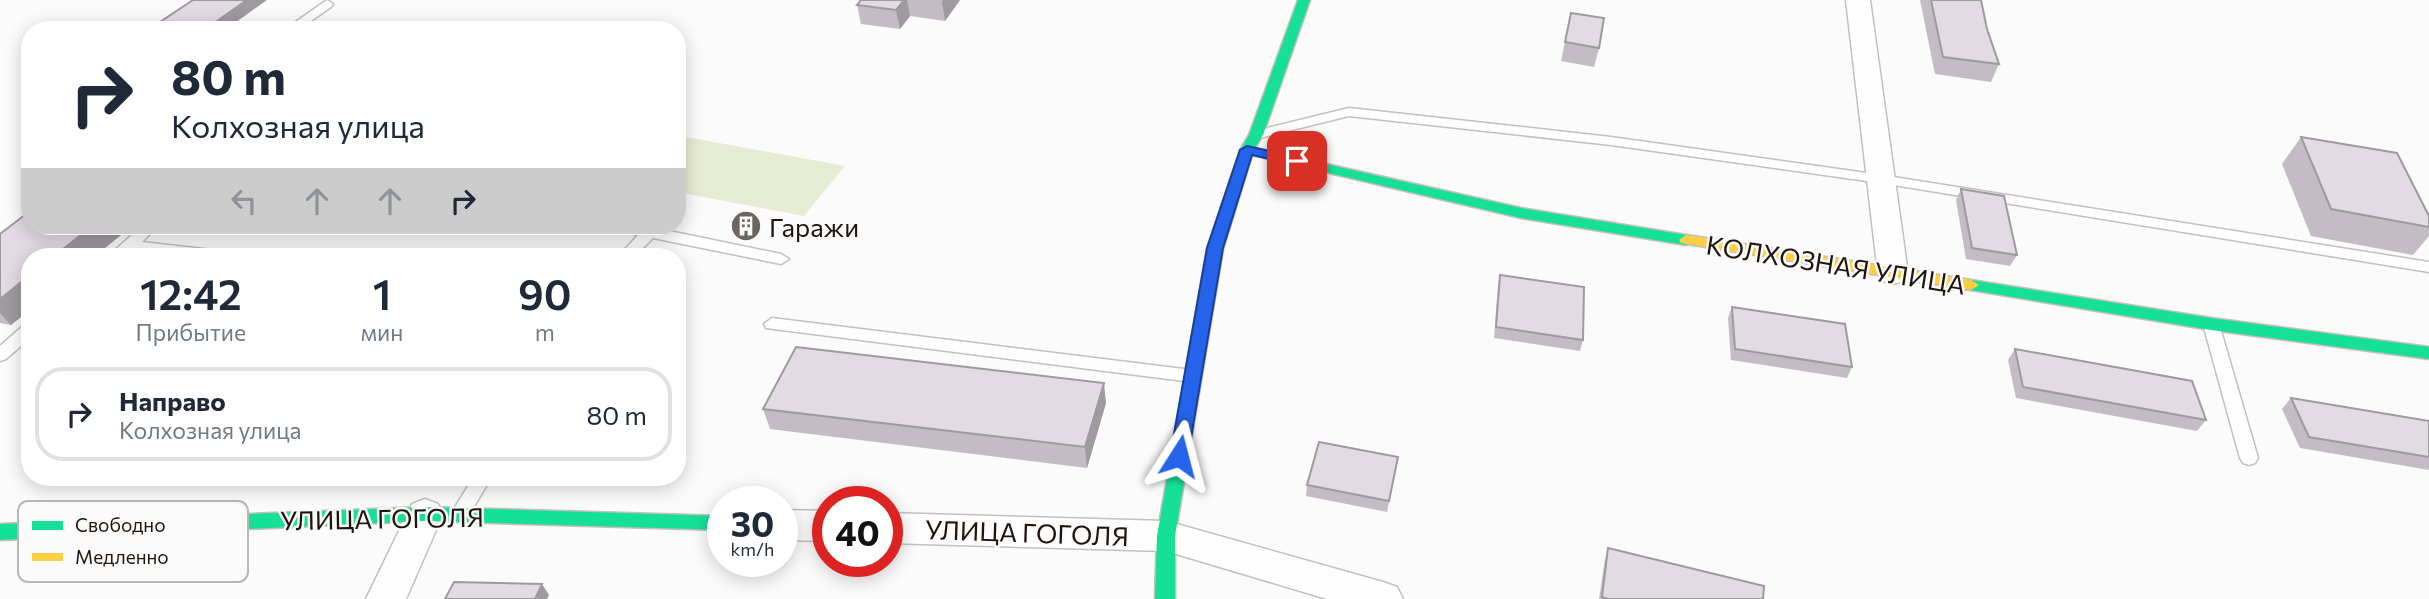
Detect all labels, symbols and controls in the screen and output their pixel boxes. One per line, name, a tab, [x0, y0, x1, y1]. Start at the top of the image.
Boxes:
text: 80 m	[171, 45, 286, 105]
icon: right	[56, 49, 147, 140]
text: Колхозная улица	[171, 105, 425, 145]
pin	[1267, 131, 1327, 191]
icon: arrive	[1278, 142, 1316, 180]
icon: left	[225, 182, 263, 220]
icon: ahead	[298, 182, 336, 220]
icon: ahead	[371, 182, 409, 220]
icon: right	[444, 182, 482, 220]
building icon: Гаражи	[729, 209, 763, 243]
place label: Гаражи	[769, 211, 859, 242]
street label: КОЛХОЗНАЯ УЛИЦА	[1704, 228, 1968, 300]
text: 12:42	[140, 267, 242, 319]
text: 1	[373, 267, 391, 319]
text: 90	[518, 267, 571, 319]
text: Прибытие	[136, 318, 246, 346]
text: мин	[361, 318, 403, 346]
text: m	[535, 318, 555, 346]
text: Направо	[119, 385, 226, 416]
icon: right	[60, 395, 98, 433]
text: 80 m	[587, 399, 647, 430]
text: Колхозная улица	[119, 416, 301, 444]
position arrow	[1142, 419, 1216, 493]
speed limit sign: 40	[812, 486, 903, 577]
legend	[18, 501, 248, 582]
street label: УЛИЦА ГОГОЛЯ	[280, 501, 484, 535]
text: 30	[731, 501, 774, 544]
text: Свободно	[75, 513, 165, 536]
street label: УЛИЦА ГОГОЛЯ	[925, 513, 1129, 551]
text: km/h	[731, 538, 774, 560]
text: Медленно	[75, 545, 169, 568]

